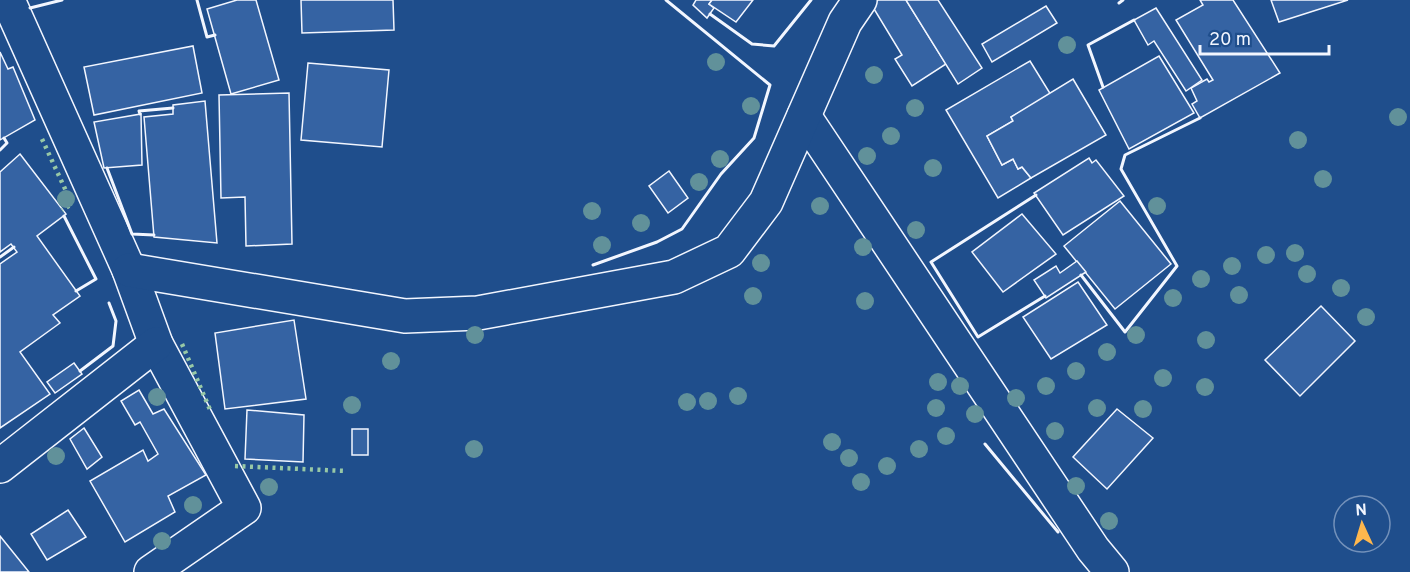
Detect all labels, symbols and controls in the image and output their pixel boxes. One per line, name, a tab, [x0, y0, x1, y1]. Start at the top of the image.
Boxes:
scale bar	[1200, 18, 1329, 56]
text: 20 m	[1209, 29, 1251, 52]
north arrow	[1332, 494, 1392, 554]
text: N	[1355, 501, 1368, 521]

